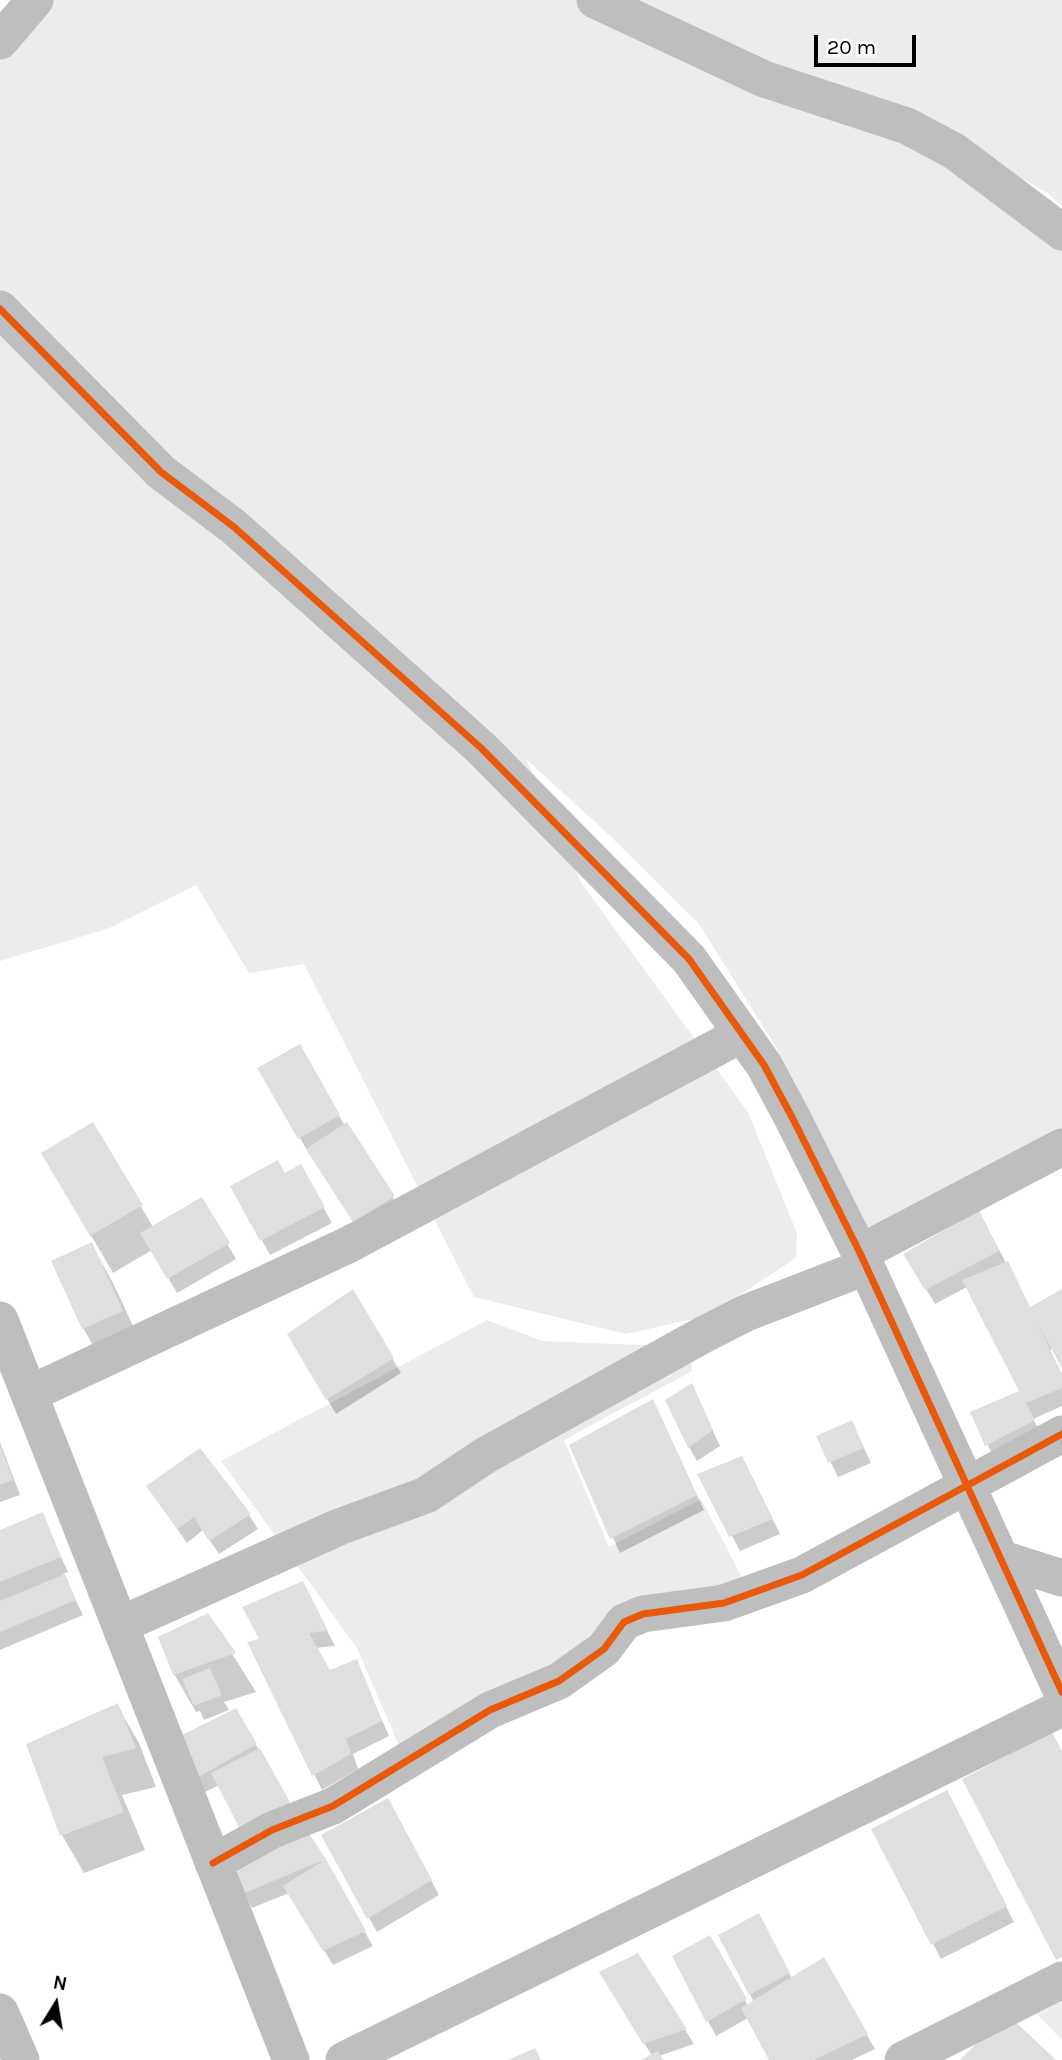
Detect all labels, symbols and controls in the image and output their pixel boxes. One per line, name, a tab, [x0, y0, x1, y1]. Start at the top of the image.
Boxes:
scale bar	[817, 21, 918, 65]
text: 20 m	[827, 35, 876, 59]
north arrow	[21, 1969, 91, 2039]
text: N	[51, 1971, 69, 1995]

